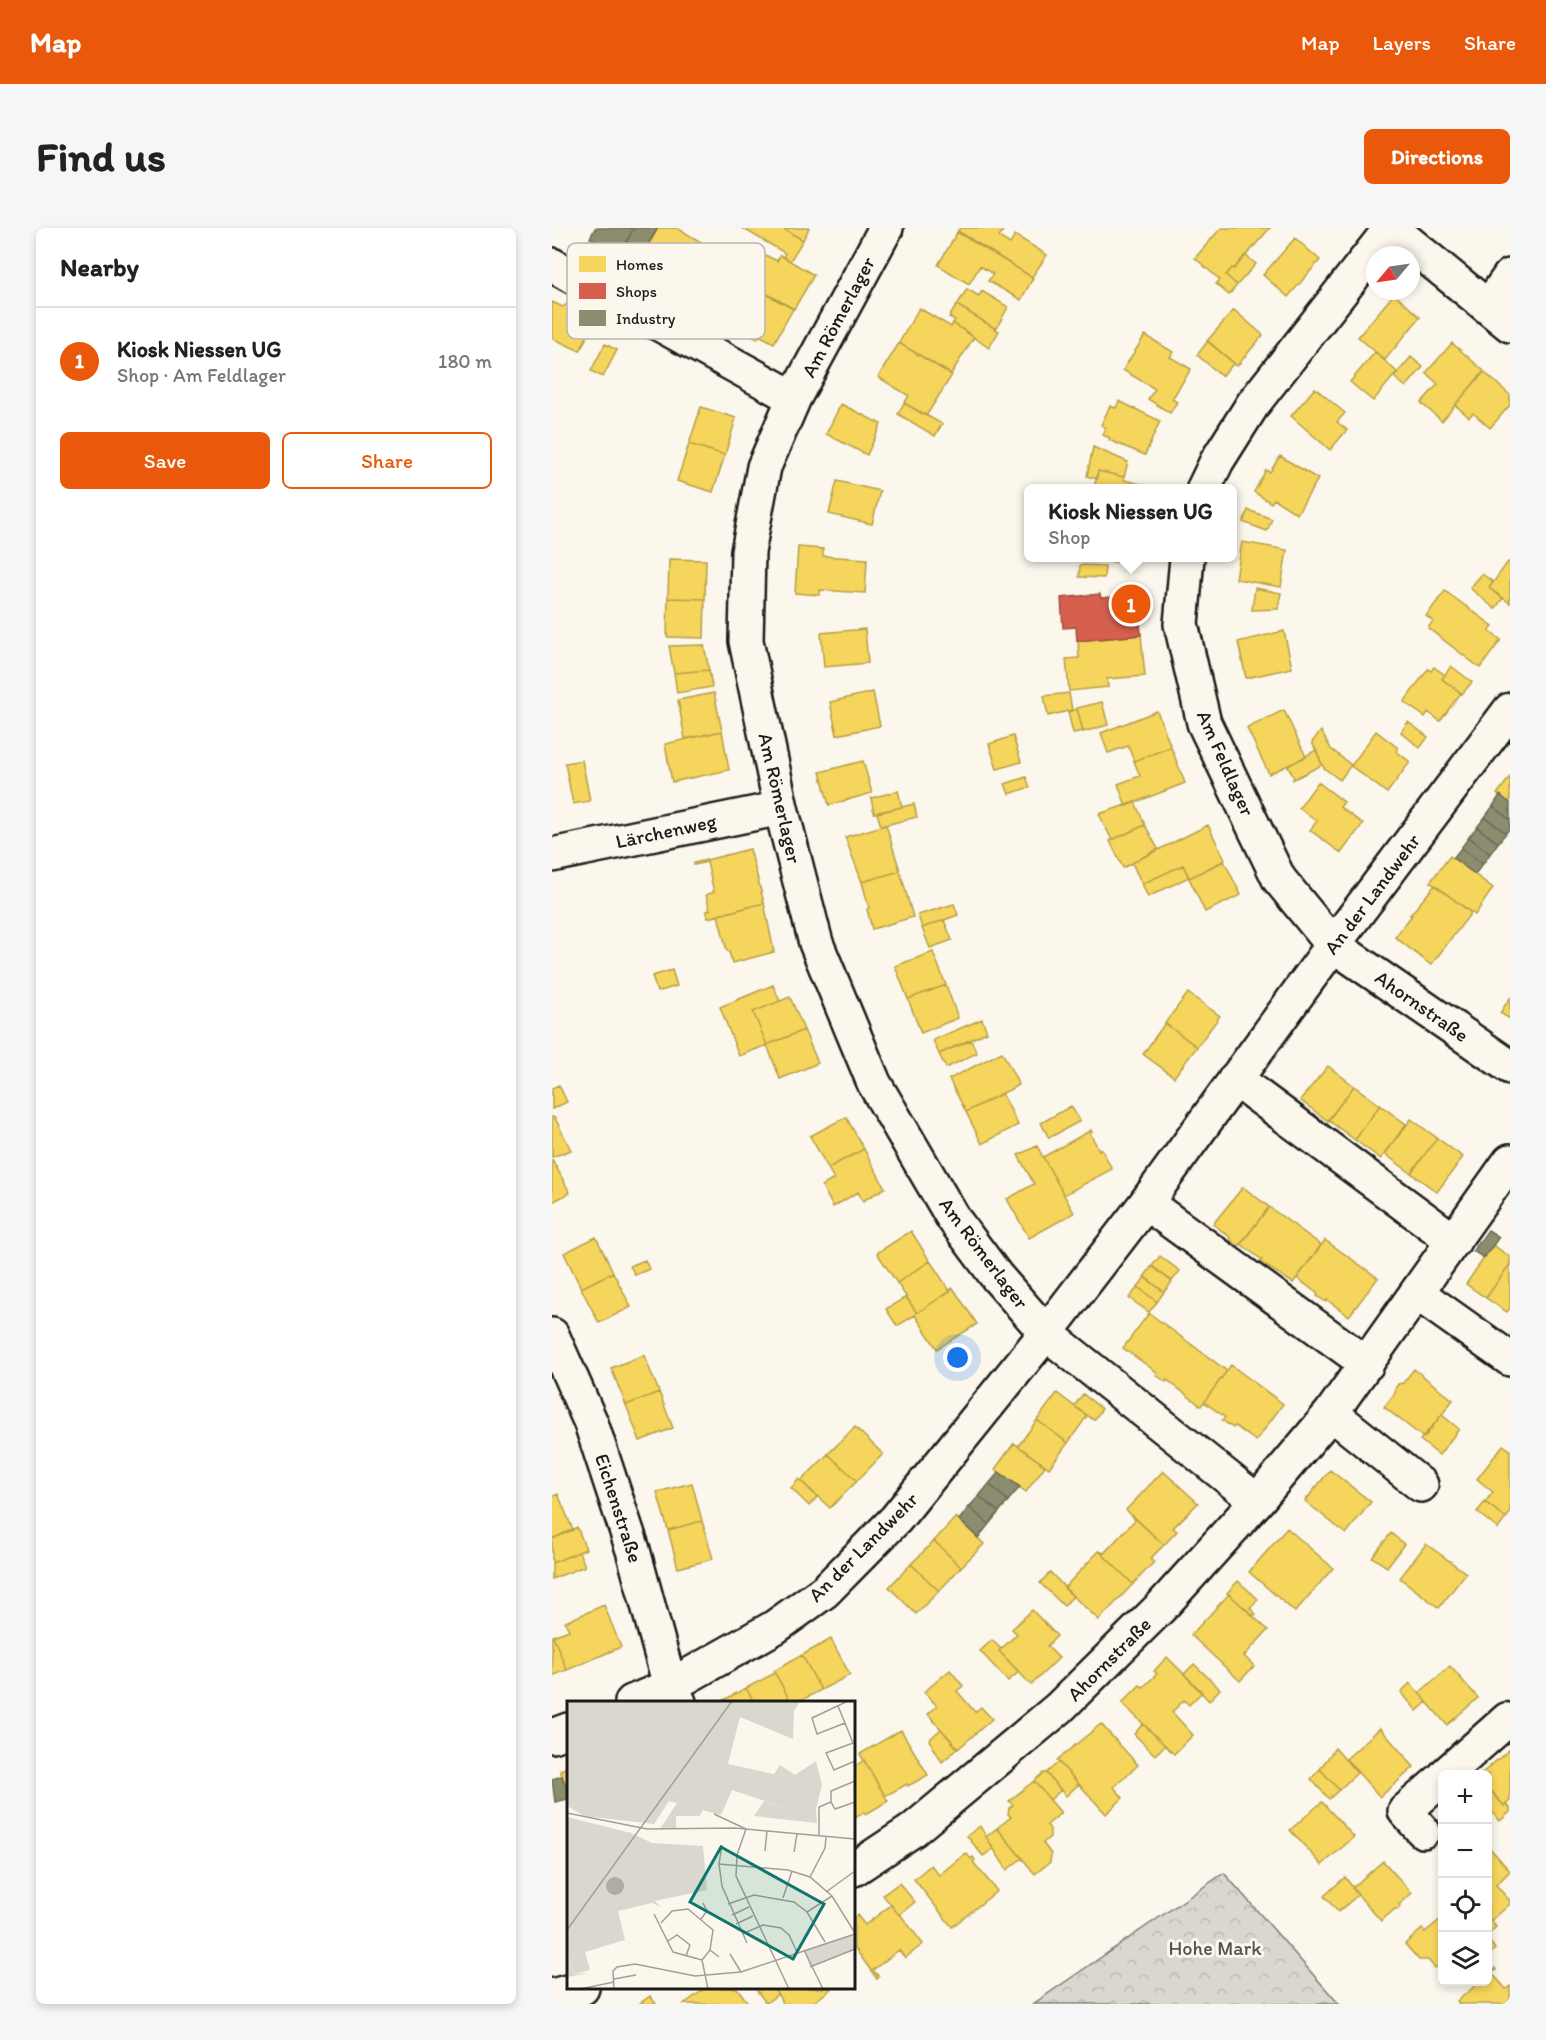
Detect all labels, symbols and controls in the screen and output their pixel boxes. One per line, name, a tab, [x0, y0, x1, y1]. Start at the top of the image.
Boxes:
text: Map	[30, 25, 81, 59]
text: Map	[1301, 30, 1340, 55]
text: Layers	[1373, 30, 1431, 55]
text: Share	[1464, 30, 1516, 55]
button: Directions	[1364, 129, 1510, 184]
text: Find us	[36, 131, 166, 182]
legend	[567, 243, 765, 339]
north arrow	[1366, 246, 1420, 300]
text: Nearby	[60, 251, 139, 283]
street label: Am Römerlager	[796, 253, 880, 381]
text: Homes	[616, 255, 663, 274]
text: Shops	[616, 282, 657, 301]
text: Industry	[616, 309, 676, 328]
text: Kiosk Niessen UG	[117, 336, 281, 363]
text: 1	[75, 349, 84, 373]
text: 180 m	[438, 349, 492, 373]
text: Shop · Am Feldlager	[117, 363, 286, 387]
button: Save	[60, 432, 270, 489]
button: Share	[282, 432, 492, 489]
popup	[1024, 484, 1237, 562]
text: Kiosk Niessen UG	[1048, 498, 1213, 525]
text: Shop	[1048, 525, 1090, 549]
pin: 1	[1112, 582, 1150, 626]
street label: Am Feldlager	[1192, 706, 1260, 820]
street label: Am Römerlager	[753, 730, 807, 866]
street label: Lärchenweg	[613, 808, 719, 853]
street label: An der Landwehr	[1319, 829, 1425, 959]
street label: Ahornstraße	[1371, 965, 1473, 1047]
street label: Am Römerlager	[934, 1193, 1034, 1313]
your location	[943, 1343, 972, 1372]
street label: Eichenstraße	[590, 1451, 648, 1565]
street label: An der Landwehr	[803, 1487, 923, 1607]
street label: Ahornstraße	[1062, 1612, 1156, 1706]
inset map	[567, 1701, 855, 1989]
map controls	[1438, 1770, 1492, 1986]
button: +	[1438, 1770, 1492, 1824]
button: −	[1438, 1824, 1492, 1878]
button: locate	[1438, 1878, 1492, 1932]
button: layers	[1438, 1932, 1492, 1986]
park label: Hohe Mark	[1168, 1936, 1262, 1960]

